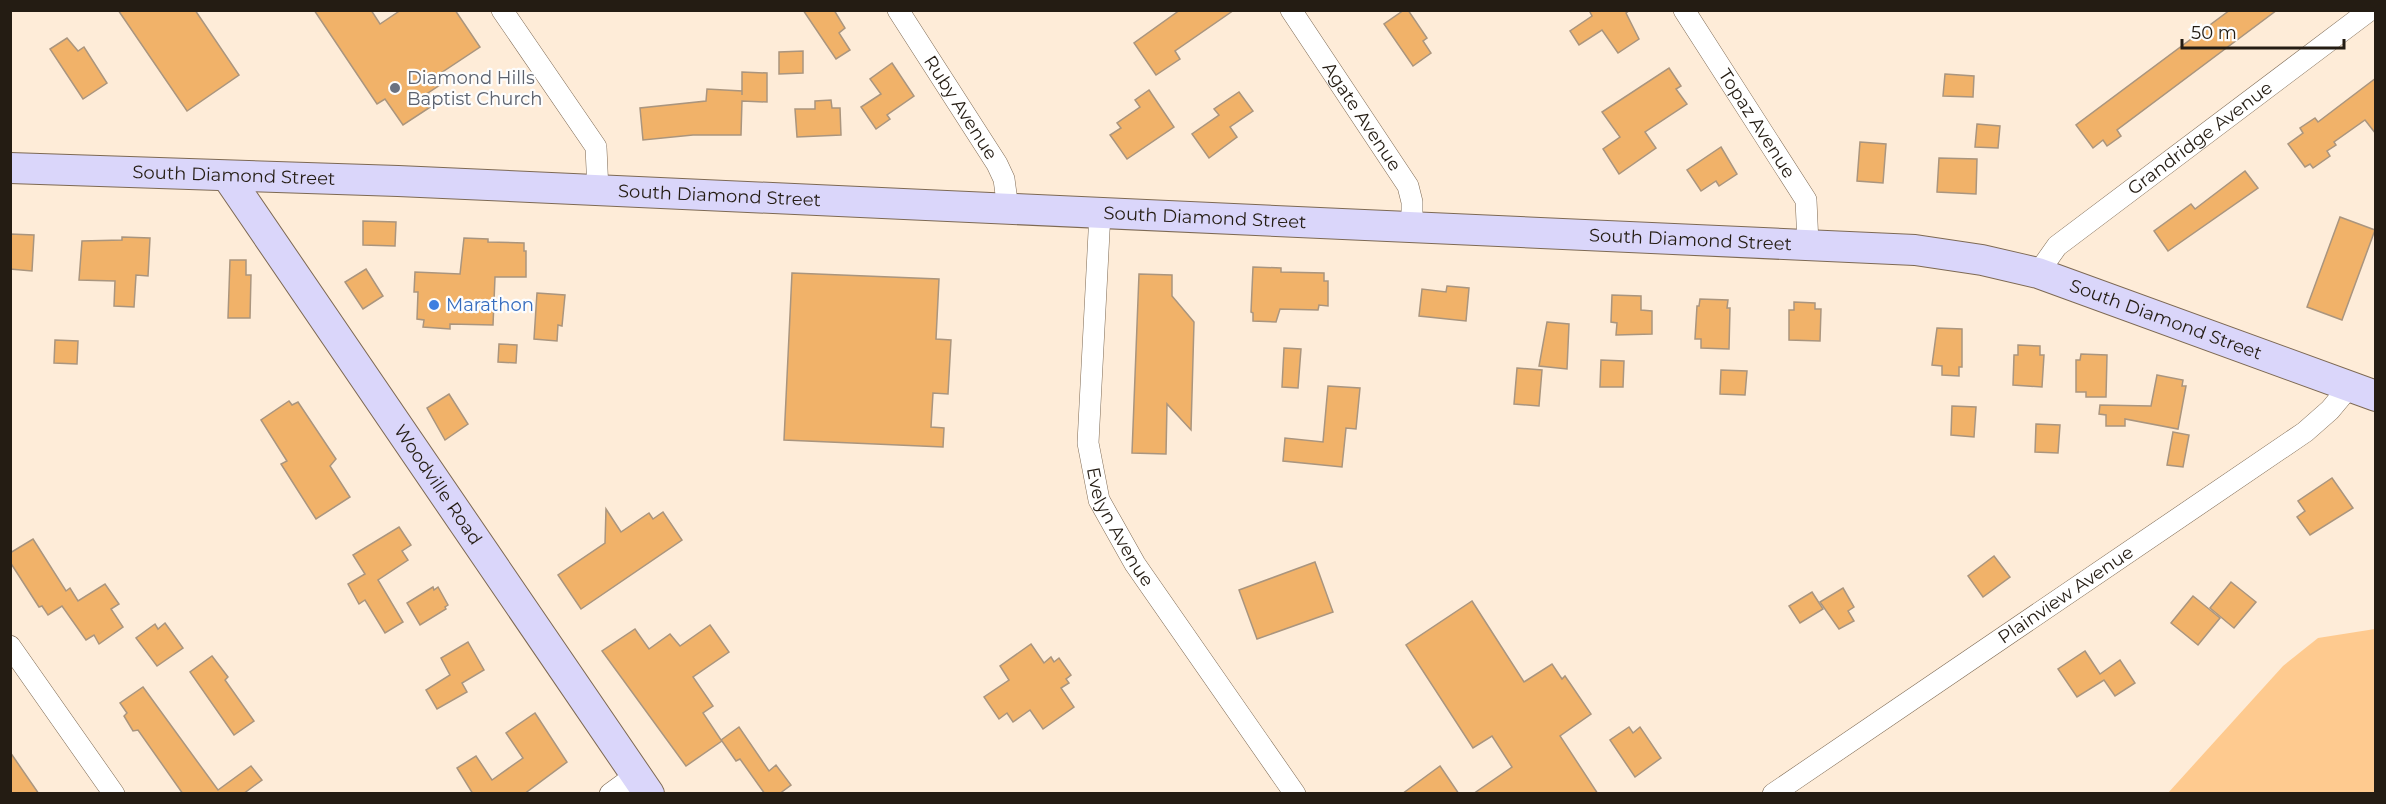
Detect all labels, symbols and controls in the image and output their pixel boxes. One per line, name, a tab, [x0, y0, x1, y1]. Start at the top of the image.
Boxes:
scale bar	[2182, 12, 2344, 50]
text: 50 m	[2191, 22, 2237, 44]
street label: Ruby Avenue	[919, 51, 1002, 164]
street label: Agate Avenue	[1318, 58, 1406, 175]
street label: Topaz Avenue	[1714, 65, 1800, 182]
place label: Diamond Hills Baptist Church	[407, 67, 543, 110]
street label: Grandridge Avenue	[2123, 77, 2277, 200]
marker: Diamond Hills Baptist Church	[388, 81, 402, 95]
street label: South Diamond Street	[132, 161, 336, 190]
street label: South Diamond Street	[618, 180, 821, 211]
street label: South Diamond Street	[1103, 202, 1307, 233]
street label: South Diamond Street	[1589, 224, 1792, 255]
street label: South Diamond Street	[2067, 274, 2265, 365]
place label: Marathon	[446, 294, 534, 316]
marker: Marathon	[427, 298, 441, 312]
street label: Woodville Road	[389, 421, 487, 549]
street label: Evelyn Avenue	[1082, 465, 1158, 591]
street label: Plainview Avenue	[1994, 541, 2138, 649]

